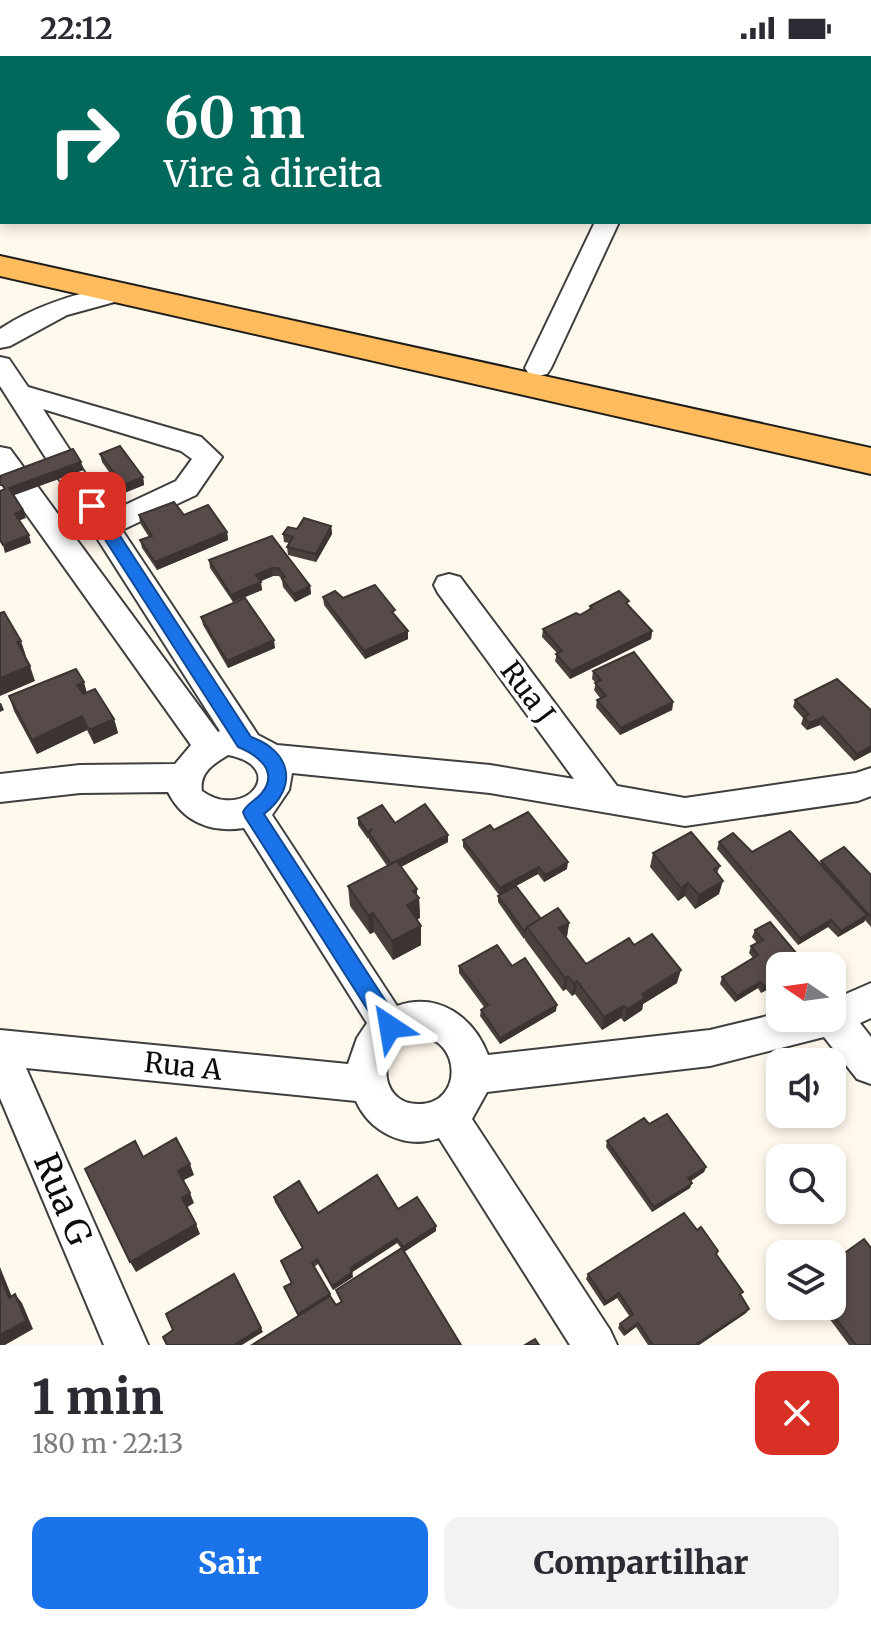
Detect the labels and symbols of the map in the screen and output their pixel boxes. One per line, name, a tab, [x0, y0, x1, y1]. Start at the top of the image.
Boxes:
pin	[58, 472, 126, 540]
street label: Rua J	[493, 654, 563, 730]
north arrow	[766, 952, 846, 1032]
position arrow	[348, 985, 432, 1069]
street label: Rua A	[142, 1044, 224, 1088]
street label: Rua G	[25, 1147, 101, 1251]

